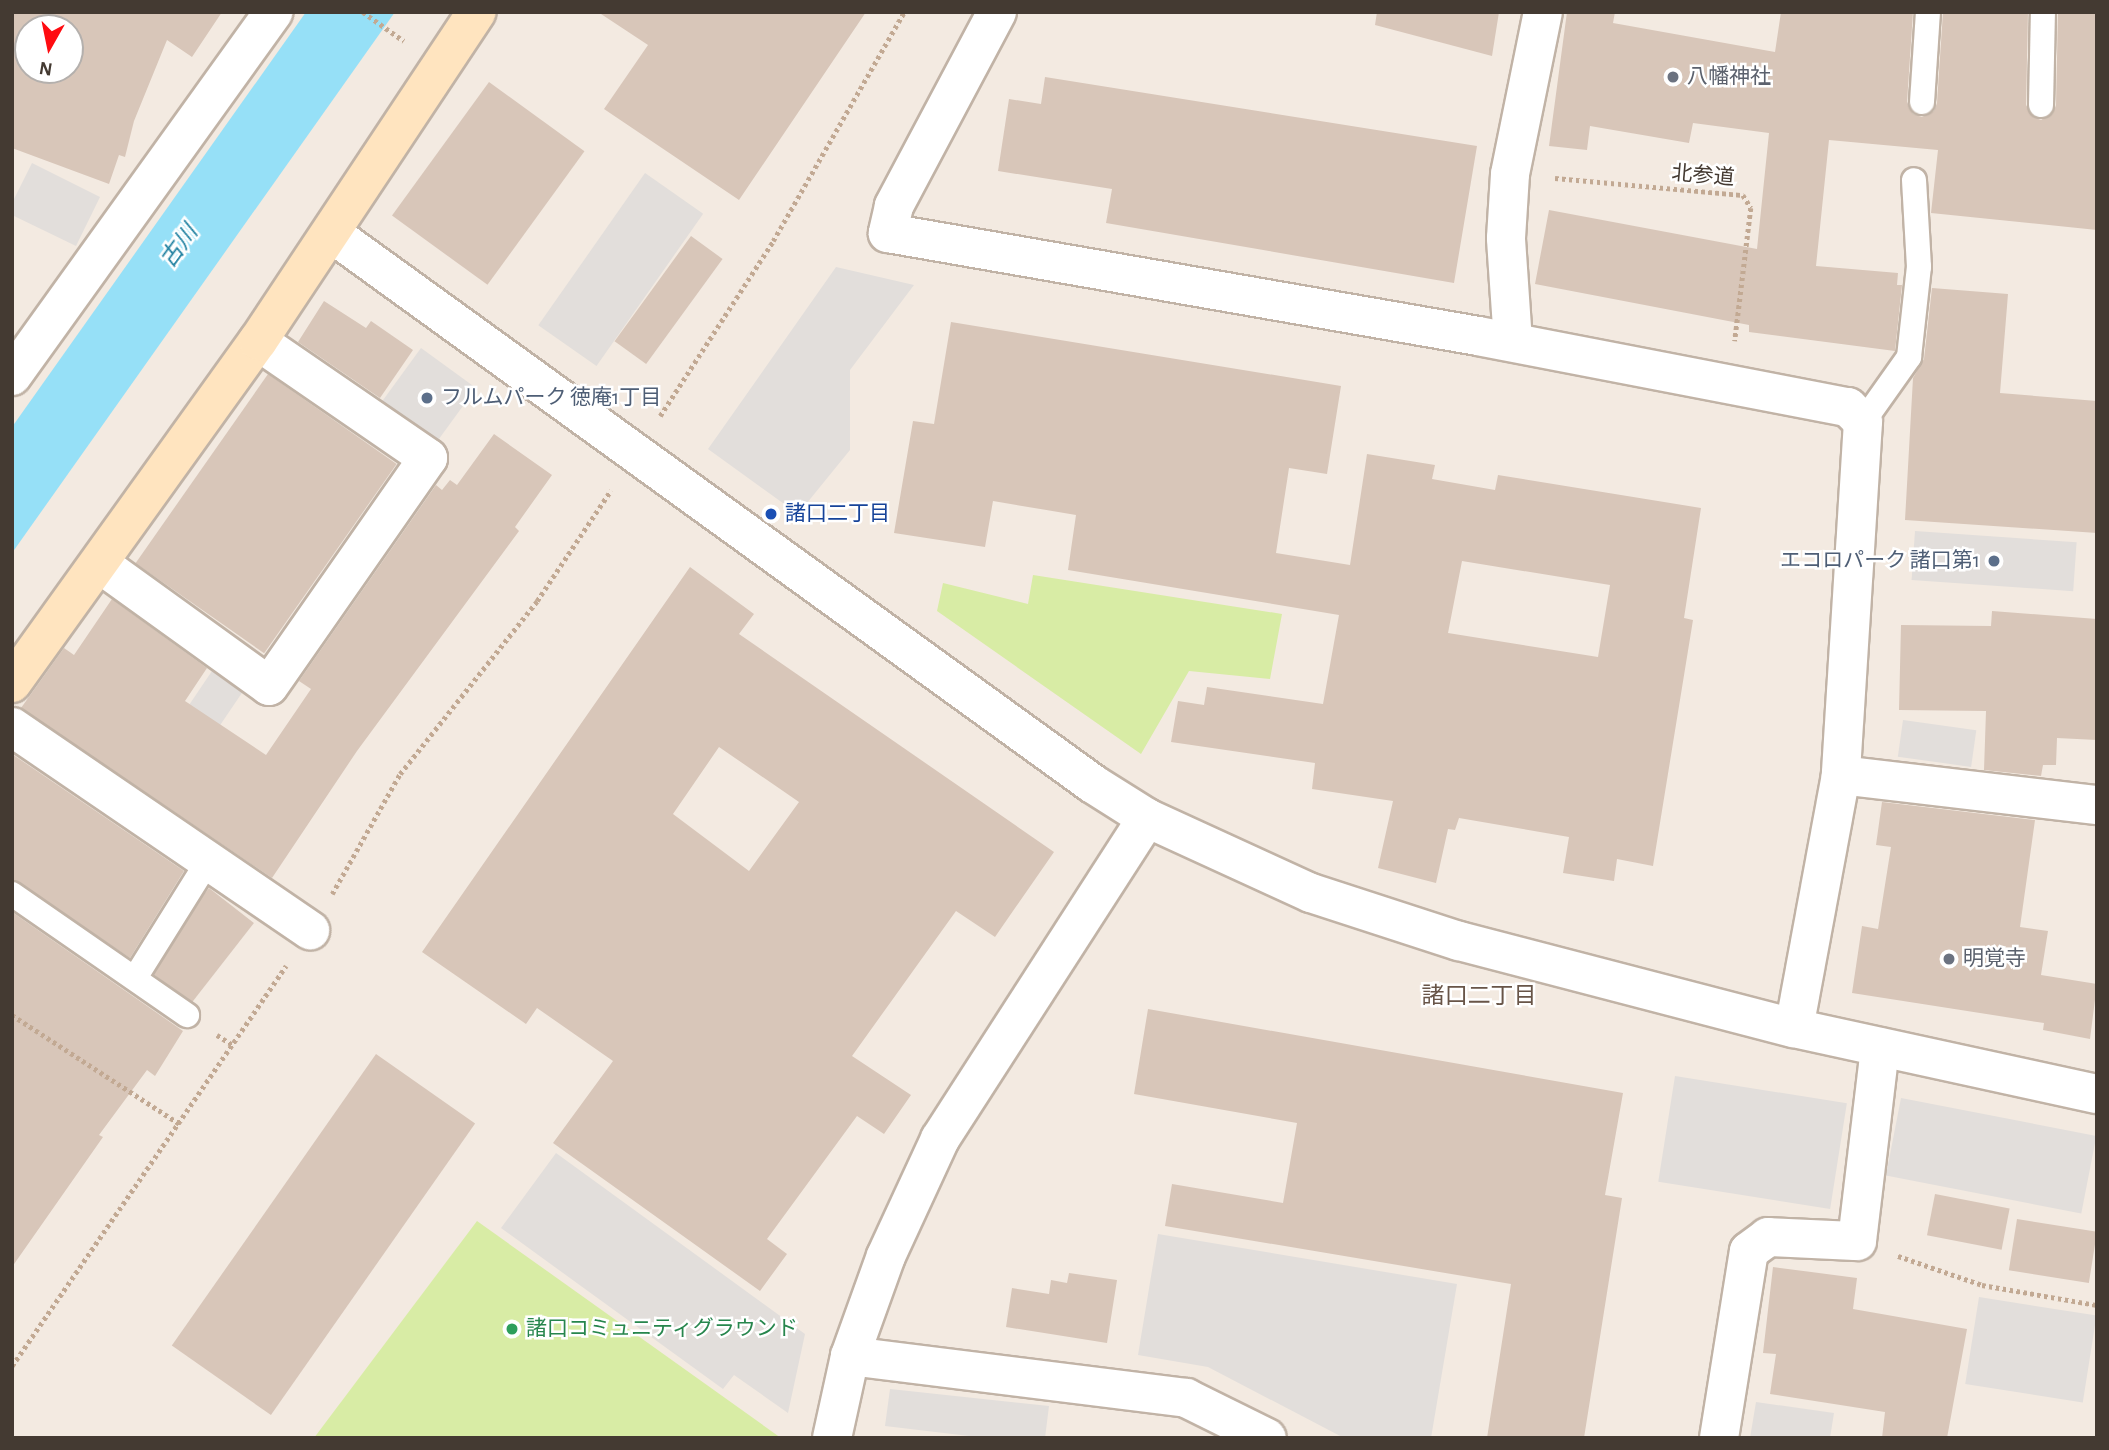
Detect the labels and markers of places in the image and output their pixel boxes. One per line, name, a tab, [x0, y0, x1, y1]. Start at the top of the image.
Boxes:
place label: 八幡神社	[1687, 64, 1771, 90]
marker: 八幡神社	[1665, 69, 1681, 85]
place label: フルムパーク 徳庵1丁目	[441, 385, 662, 411]
marker: フルムパーク 徳庵1丁目	[419, 390, 435, 406]
place label: 諸口二丁目	[785, 501, 890, 527]
marker: 諸口二丁目	[763, 506, 779, 522]
place label: エコロパーク 諸口第1	[1780, 548, 1980, 574]
marker: エコロパーク 諸口第1	[1986, 553, 2002, 569]
place label: 明覚寺	[1963, 946, 2026, 972]
marker: 明覚寺	[1941, 951, 1957, 967]
place label: 諸口コミュニティグラウンド	[526, 1316, 799, 1342]
marker: 諸口コミュニティグラウンド	[504, 1321, 520, 1337]

